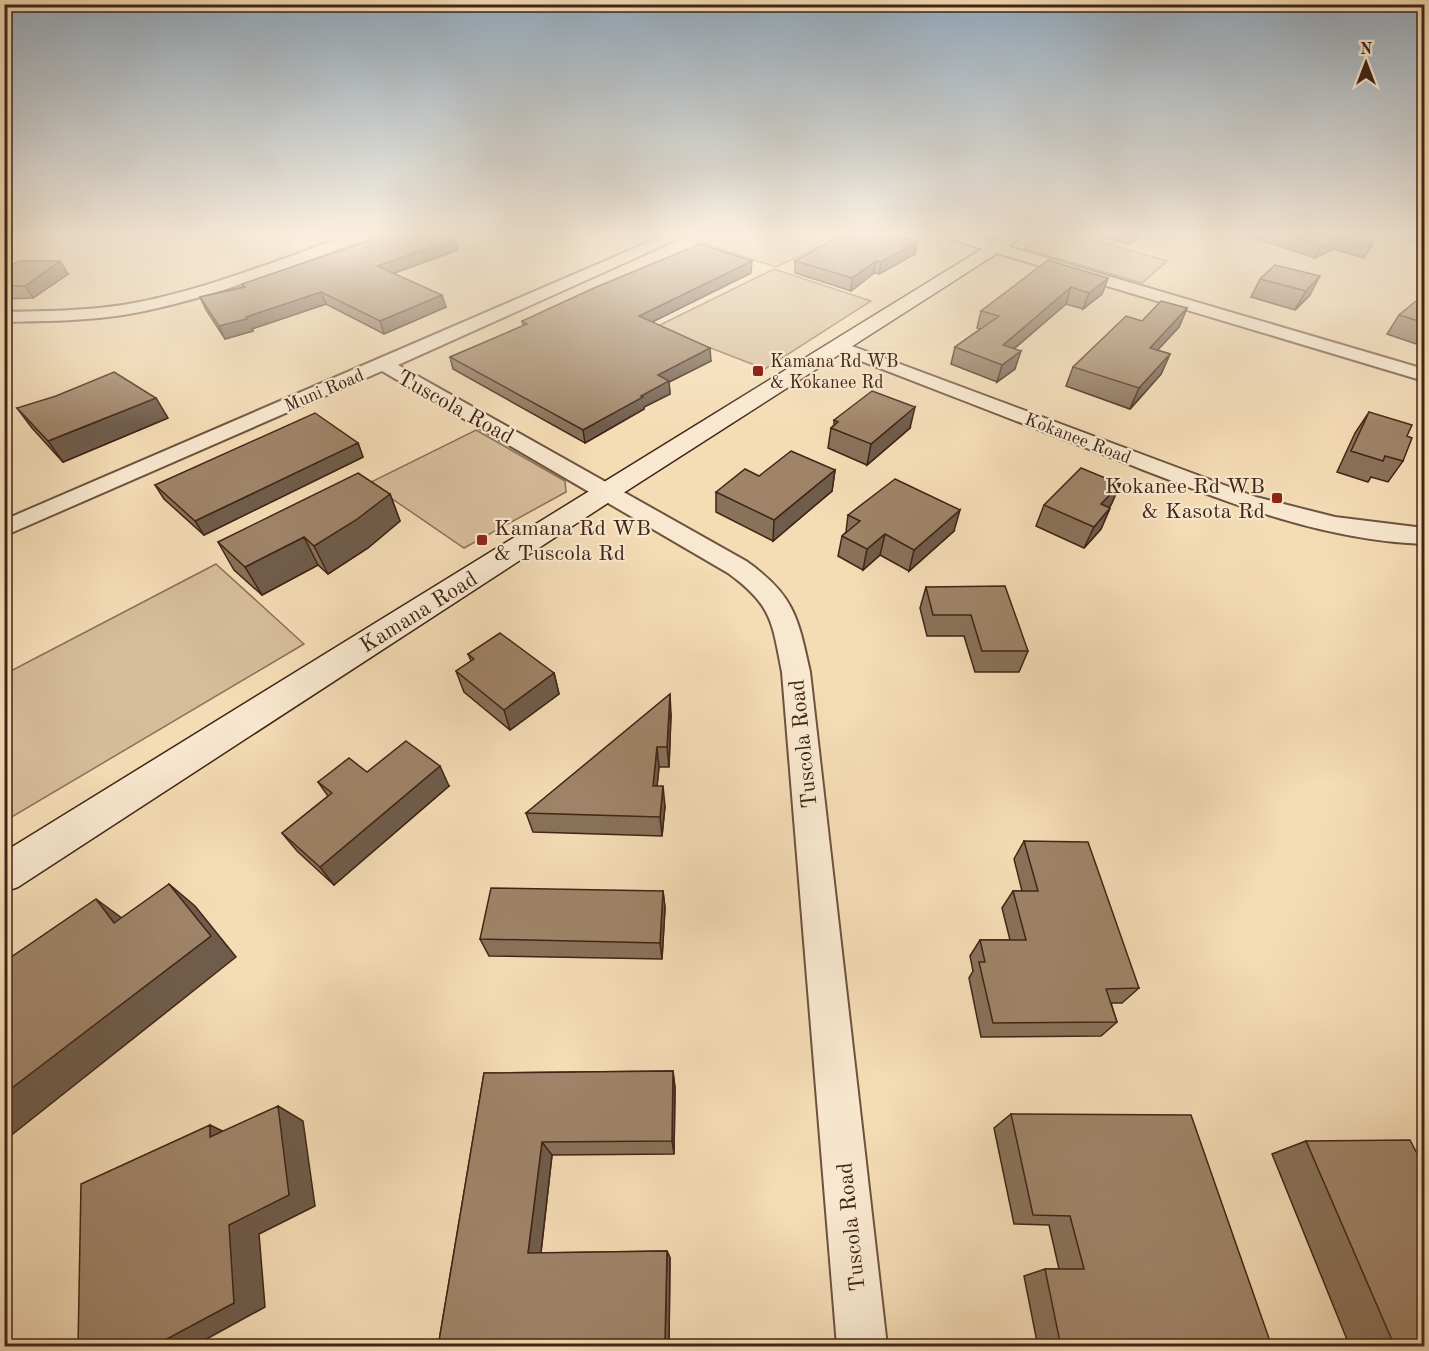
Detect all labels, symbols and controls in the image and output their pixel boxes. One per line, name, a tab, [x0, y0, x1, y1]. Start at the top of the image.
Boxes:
north arrow	[1336, 33, 1396, 93]
text: N	[1360, 42, 1373, 58]
place label: Kamana Rd WB & Kokanee Rd	[770, 353, 898, 392]
marker: Kamana Rd WB & Kokanee Rd	[751, 364, 765, 378]
street label: Muni Road	[282, 366, 367, 416]
street label: Tuscola Road	[393, 367, 517, 449]
street label: Kokanee Road	[1022, 410, 1133, 467]
place label: Kokanee Rd WB & Kasota Rd	[1105, 476, 1265, 523]
marker: Kokanee Rd WB & Kasota Rd	[1270, 491, 1284, 505]
place label: Kamana Rd WB & Tuscola Rd	[494, 518, 651, 565]
marker: Kamana Rd WB & Tuscola Rd	[475, 533, 489, 547]
street label: Kamana Road	[357, 568, 482, 657]
street label: Tuscola Road	[786, 678, 822, 809]
street label: Tuscola Road	[834, 1161, 870, 1292]

